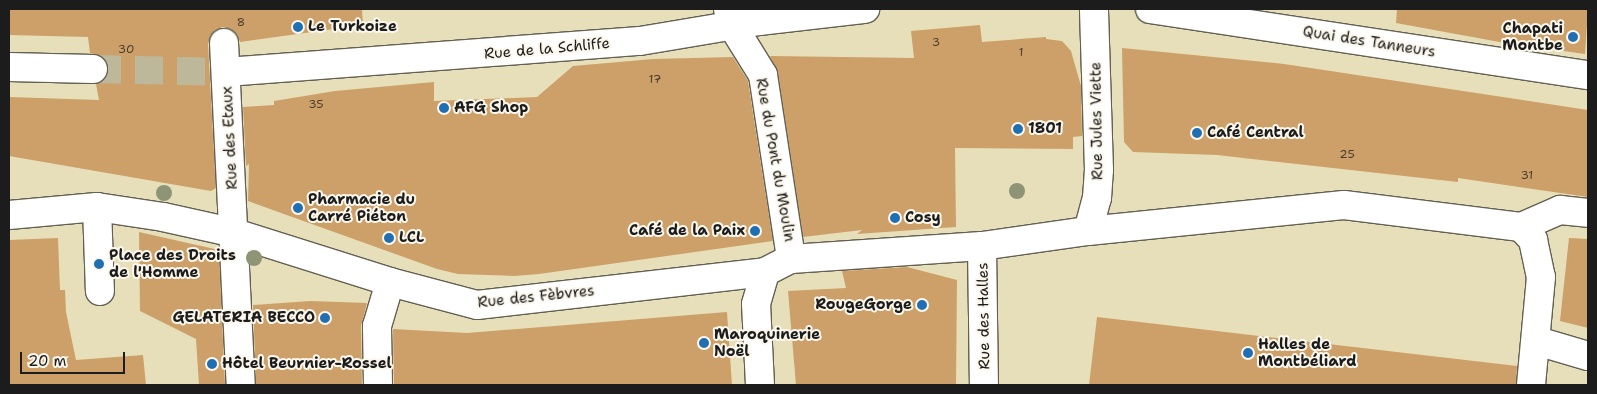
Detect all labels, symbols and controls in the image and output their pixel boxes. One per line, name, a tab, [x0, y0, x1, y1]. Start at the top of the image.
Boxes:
house number: 8	[237, 16, 245, 30]
place label: Le Turkoize	[308, 18, 397, 36]
place label: Chapati Montbe	[1502, 19, 1563, 54]
marker: Le Turkoize	[292, 21, 304, 33]
street label: Quai des Tanneurs	[1301, 23, 1437, 61]
marker: Chapati Montbe	[1567, 31, 1579, 43]
street label: Rue de la Schliffe	[483, 35, 611, 63]
house number: 3	[932, 36, 940, 50]
house number: 30	[118, 43, 134, 57]
house number: 1	[1018, 46, 1024, 60]
street label: Rue Jules Viette	[1087, 62, 1107, 180]
house number: 17	[649, 73, 661, 87]
street label: Rue du Pont du Moulin	[752, 77, 798, 243]
street label: Rue des Etaux	[218, 86, 242, 190]
house number: 35	[308, 98, 324, 112]
place label: AFG Shop	[454, 99, 528, 117]
marker: AFG Shop	[438, 102, 450, 114]
place label: 1801	[1028, 120, 1062, 138]
marker: 1801	[1012, 123, 1024, 135]
place label: Café Central	[1207, 124, 1304, 142]
marker: Café Central	[1191, 127, 1203, 139]
house number: 25	[1339, 148, 1355, 162]
house number: 31	[1521, 169, 1533, 183]
place label: Pharmacie du Carré Piéton	[308, 190, 415, 225]
marker: Pharmacie du Carré Piéton	[292, 202, 304, 214]
place label: Cosy	[905, 209, 941, 227]
marker: Cosy	[889, 212, 901, 224]
place label: Café de la Paix	[629, 222, 745, 240]
marker: Café de la Paix	[749, 225, 761, 237]
place label: LCL	[399, 229, 424, 247]
marker: LCL	[383, 232, 395, 244]
place label: Place des Droits de l'Homme	[109, 246, 236, 281]
marker: Place des Droits de l'Homme	[93, 258, 105, 270]
street label: Rue des Halles	[974, 262, 994, 370]
street label: Rue des Fèbvres	[477, 282, 595, 312]
place label: RougeGorge	[815, 296, 912, 314]
marker: RougeGorge	[916, 299, 928, 311]
place label: GELATERIA BECCO	[172, 309, 315, 327]
marker: GELATERIA BECCO	[319, 312, 331, 324]
place label: Maroquinerie Noël	[714, 325, 820, 360]
place label: Halles de Montbéliard	[1258, 335, 1357, 370]
marker: Maroquinerie Noël	[698, 337, 710, 349]
scale bar	[22, 342, 128, 374]
marker: Halles de Montbéliard	[1242, 347, 1254, 359]
text: 20 m	[28, 351, 67, 371]
place label: Hôtel Beurnier-Rossel	[222, 355, 392, 373]
marker: Hôtel Beurnier-Rossel	[206, 358, 218, 370]

